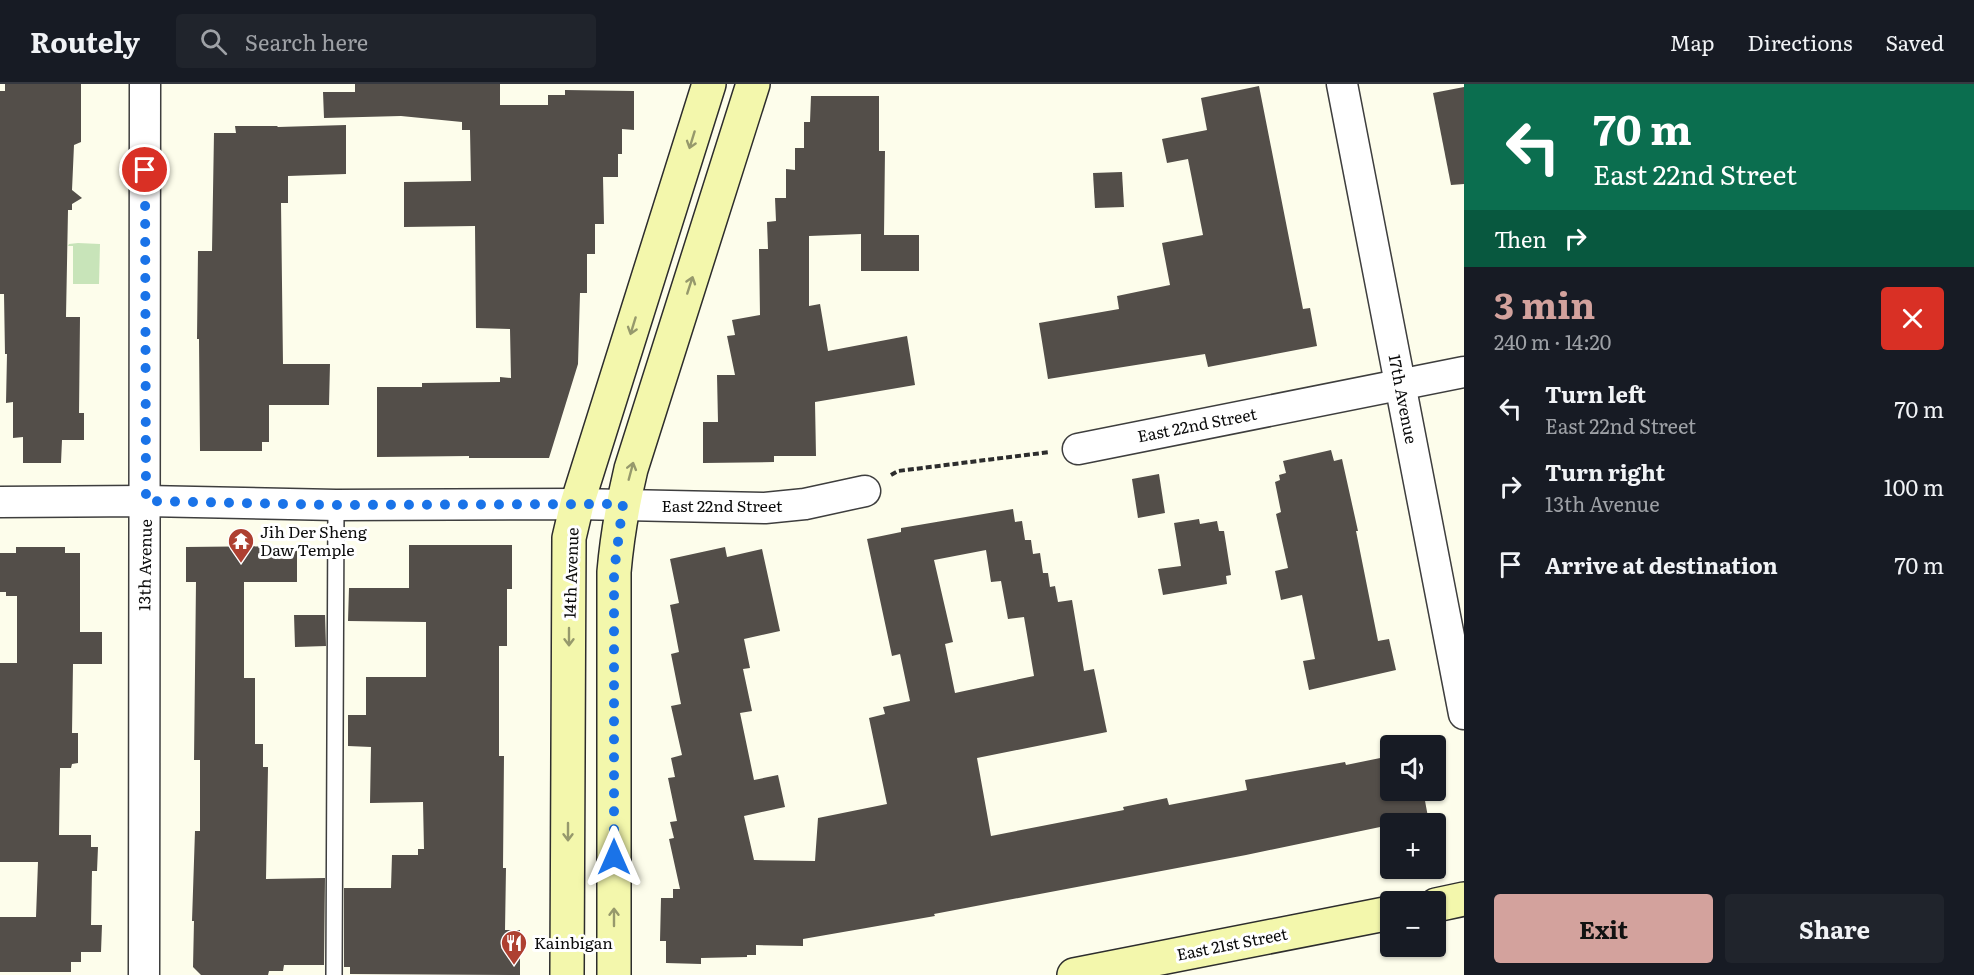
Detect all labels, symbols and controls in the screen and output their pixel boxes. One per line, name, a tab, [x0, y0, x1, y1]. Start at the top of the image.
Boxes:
search box	[176, 14, 596, 68]
text: Routely	[30, 20, 140, 62]
icon: search	[197, 25, 230, 58]
text: Search here	[245, 25, 368, 58]
text: Map	[1670, 26, 1715, 57]
text: Directions	[1748, 26, 1853, 57]
text: Saved	[1886, 26, 1944, 57]
text: 70 m	[1593, 96, 1692, 158]
icon: left	[1494, 108, 1572, 186]
one-way arrow	[685, 130, 696, 149]
pin	[119, 144, 170, 195]
icon: arrive	[128, 153, 161, 186]
text: East 22nd Street	[1593, 153, 1797, 193]
text: Then	[1494, 222, 1547, 255]
icon: right	[1559, 222, 1592, 255]
one-way arrow	[685, 276, 696, 295]
text: 3 min	[1494, 277, 1595, 330]
button: close	[1881, 287, 1944, 350]
one-way arrow	[627, 316, 638, 335]
text: 240 m · 14:20	[1494, 326, 1611, 356]
street label: 17th Avenue	[1384, 352, 1424, 446]
text: Turn left	[1545, 377, 1646, 410]
icon: left	[1494, 392, 1527, 425]
text: 70 m	[1894, 392, 1944, 425]
street label: East 22nd Street	[1135, 401, 1259, 447]
text: East 22nd Street	[1545, 410, 1696, 440]
text: Turn right	[1545, 455, 1665, 488]
one-way arrow	[626, 462, 637, 481]
icon: right	[1494, 470, 1527, 503]
text: 100 m	[1884, 470, 1944, 503]
text: 13th Avenue	[1545, 488, 1660, 518]
street label: East 22nd Street	[662, 493, 783, 517]
street label: 13th Avenue	[131, 519, 157, 611]
place label: Jih Der Sheng Daw Temple	[260, 519, 367, 561]
temple icon: Jih Der Sheng Daw Temple	[226, 526, 256, 564]
street label: 14th Avenue	[556, 527, 584, 619]
icon: arrive	[1494, 548, 1527, 581]
text: Arrive at destination	[1545, 548, 1778, 581]
text: 70 m	[1894, 548, 1944, 581]
one-way arrow	[563, 627, 575, 647]
map controls	[1380, 735, 1446, 957]
button: sound	[1380, 735, 1446, 801]
button: +	[1380, 813, 1446, 879]
one-way arrow	[562, 822, 574, 842]
position arrow	[582, 825, 646, 889]
button: −	[1380, 891, 1446, 957]
button: Exit	[1494, 894, 1713, 963]
button: Share	[1725, 894, 1944, 963]
one-way arrow	[608, 907, 620, 927]
street label: East 21st Street	[1174, 920, 1290, 966]
restaurant icon: Kainbigan	[499, 928, 529, 966]
place label: Kainbigan	[534, 930, 613, 954]

